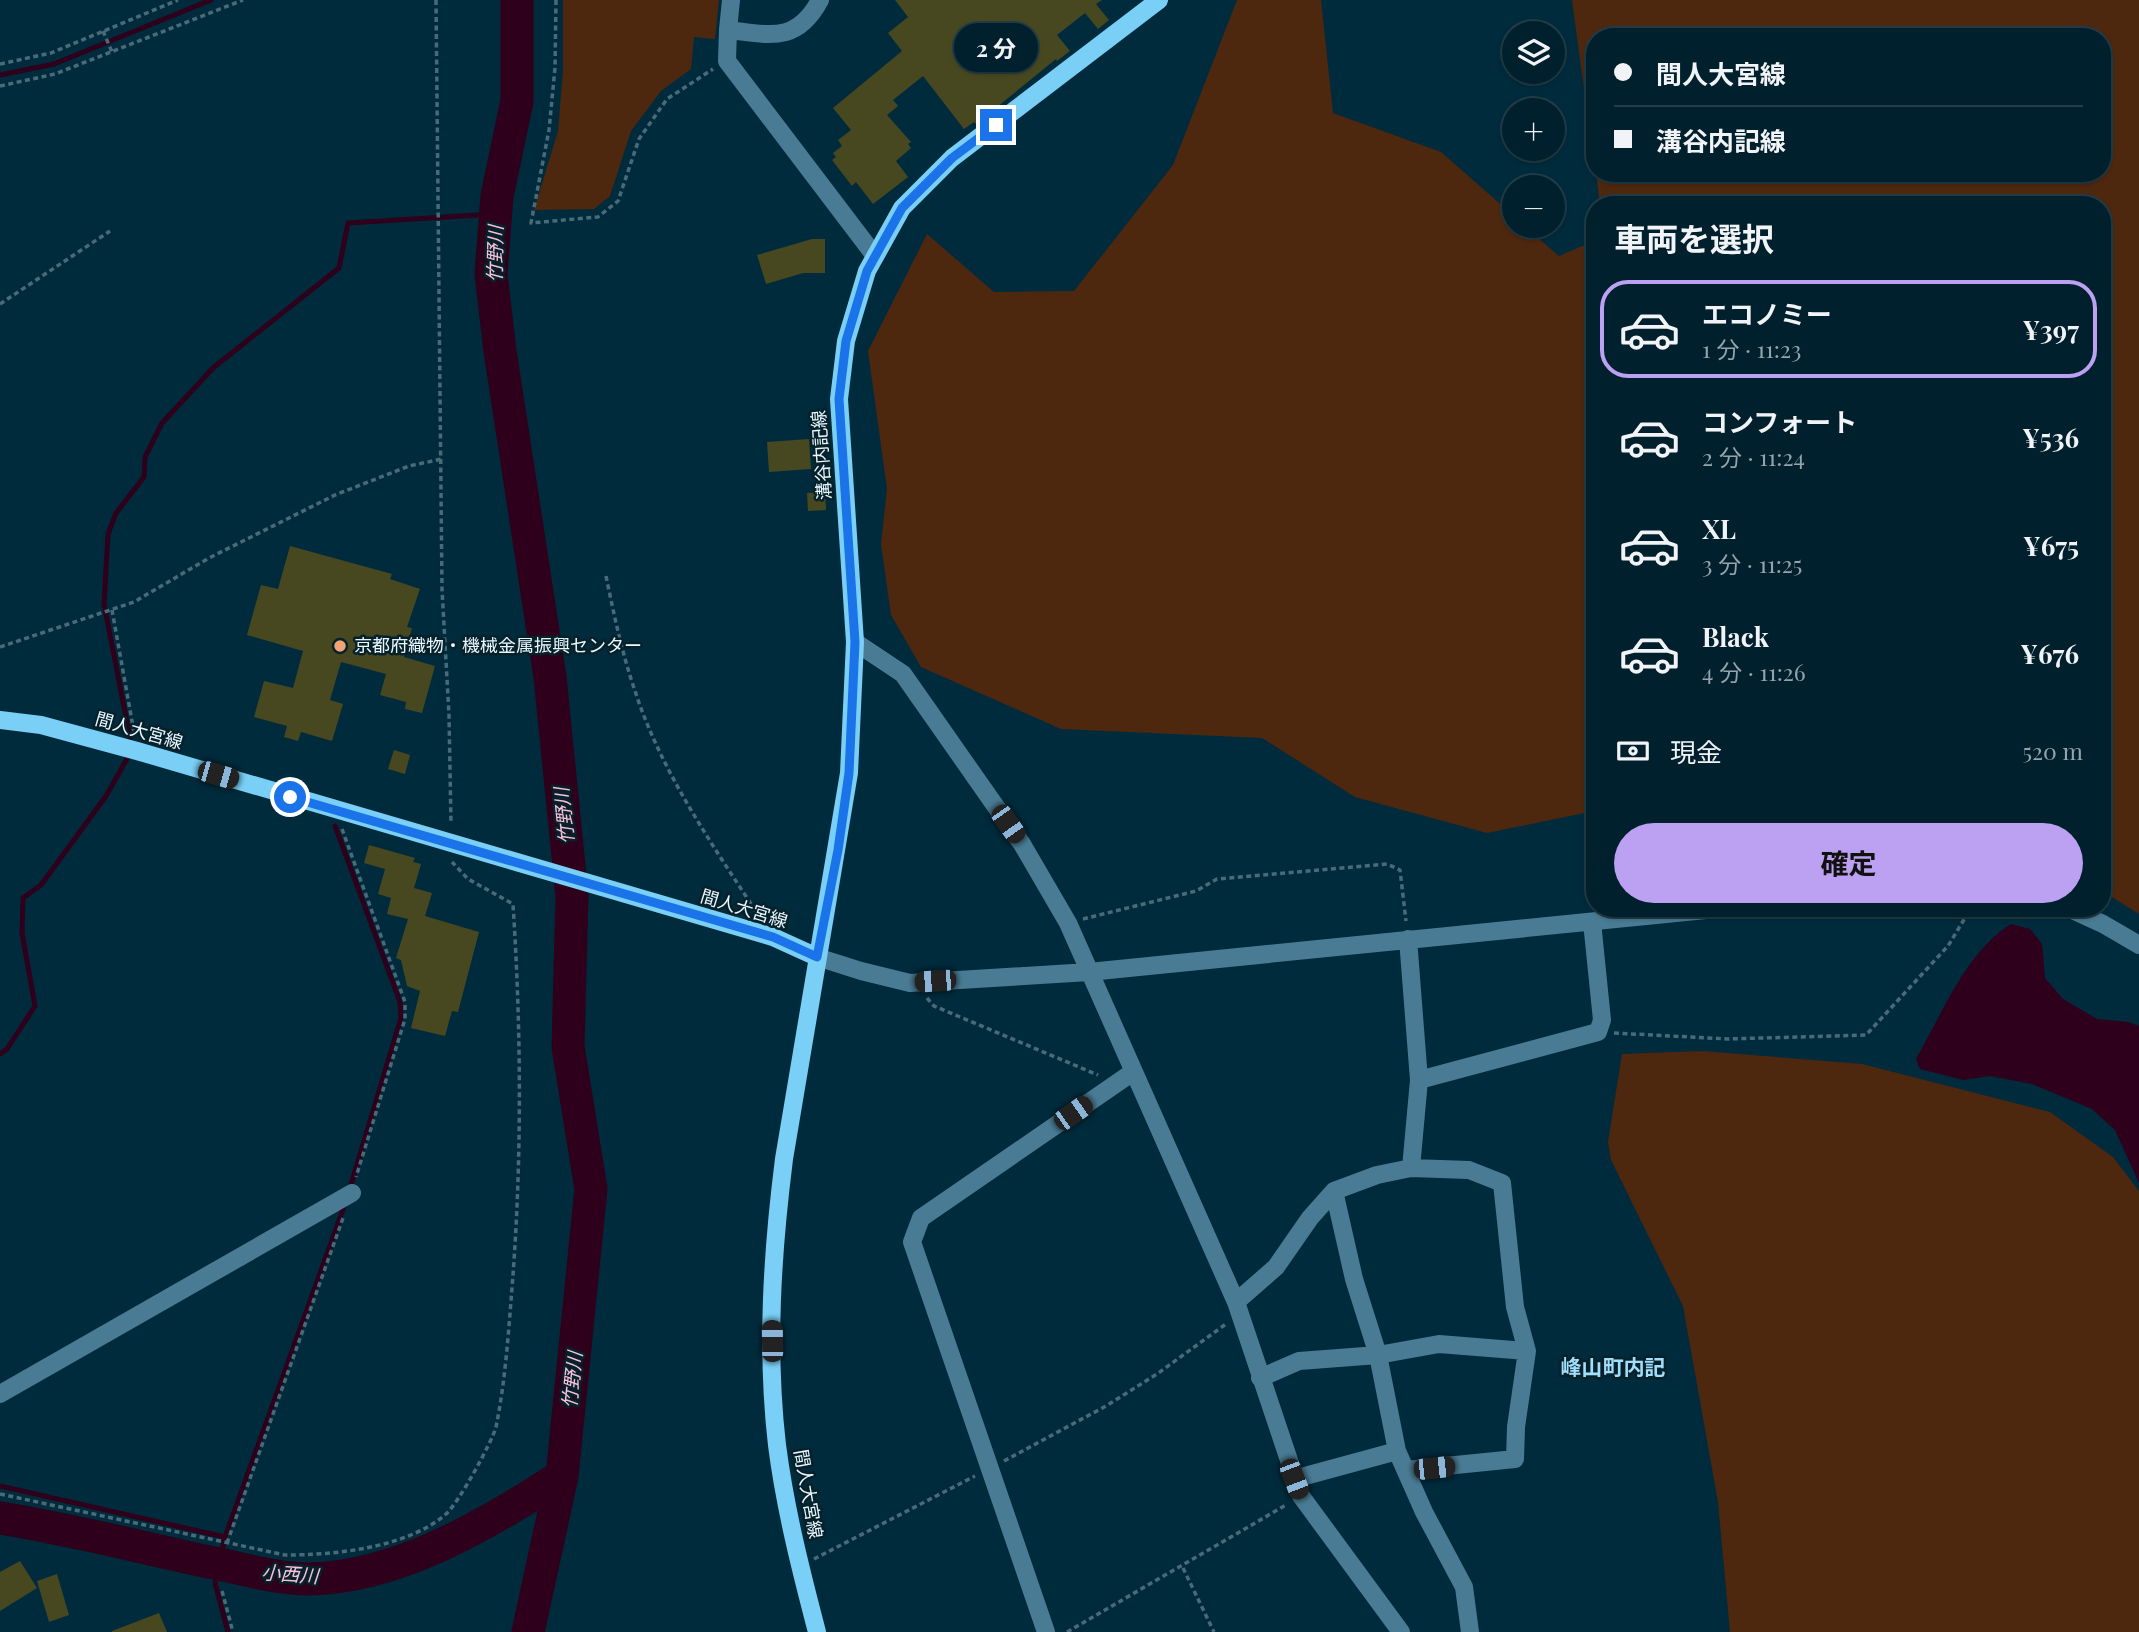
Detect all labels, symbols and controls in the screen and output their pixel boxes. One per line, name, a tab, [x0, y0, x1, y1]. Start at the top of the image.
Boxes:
map controls	[1502, 21, 1565, 238]
button: layers	[1502, 21, 1565, 84]
callout: 2 分	[954, 24, 1038, 72]
text: 2 分	[976, 32, 1016, 63]
text: 間人大宮線	[1656, 56, 1786, 91]
button: +	[1502, 98, 1565, 161]
route end	[980, 109, 1012, 141]
text: 溝谷内記線	[1656, 123, 1786, 158]
button: −	[1502, 175, 1565, 238]
text: 車両を選択	[1614, 216, 1774, 259]
water label: 竹野川	[481, 223, 508, 283]
text: エコノミー	[1702, 296, 1832, 331]
icon: car	[1618, 298, 1681, 361]
text: ¥397	[2022, 312, 2079, 347]
text: 1 分 · 11:23	[1702, 333, 1801, 364]
text: コンフォート	[1702, 404, 1857, 439]
icon: car	[1618, 406, 1681, 469]
street label: 溝谷内記線	[806, 409, 836, 501]
text: ¥536	[2022, 420, 2079, 455]
text: 2 分 · 11:24	[1702, 441, 1805, 472]
text: XL	[1702, 511, 1736, 546]
icon: car	[1618, 514, 1681, 577]
text: ¥675	[2023, 528, 2079, 563]
text: 3 分 · 11:25	[1702, 548, 1802, 579]
text: Black	[1702, 619, 1769, 654]
icon: car	[1618, 622, 1681, 685]
place label: 京都府織物・機械金属振興センター	[354, 633, 642, 657]
text: ¥676	[2020, 636, 2079, 671]
marker: 京都府織物・機械金属振興センター	[332, 638, 348, 654]
text: 4 分 · 11:26	[1702, 656, 1806, 687]
street label: 間人大宮線	[93, 706, 186, 754]
icon: cash	[1614, 732, 1652, 770]
text: 現金	[1670, 734, 1722, 769]
text: 520 m	[2022, 735, 2083, 766]
car	[195, 759, 242, 791]
route start	[274, 781, 306, 813]
water label: 竹野川	[547, 784, 579, 846]
car	[988, 801, 1029, 847]
button: 確定	[1614, 823, 2083, 903]
street label: 間人大宮線	[698, 883, 791, 933]
car	[914, 969, 957, 993]
car	[1050, 1092, 1097, 1134]
car	[762, 1320, 783, 1362]
water label: 竹野川	[555, 1348, 587, 1410]
district label: 峰山町内記	[1561, 1352, 1666, 1380]
street label: 間人大宮線	[789, 1447, 829, 1540]
car	[1413, 1455, 1456, 1481]
car	[1277, 1456, 1312, 1502]
water label: 小西川	[261, 1558, 321, 1588]

